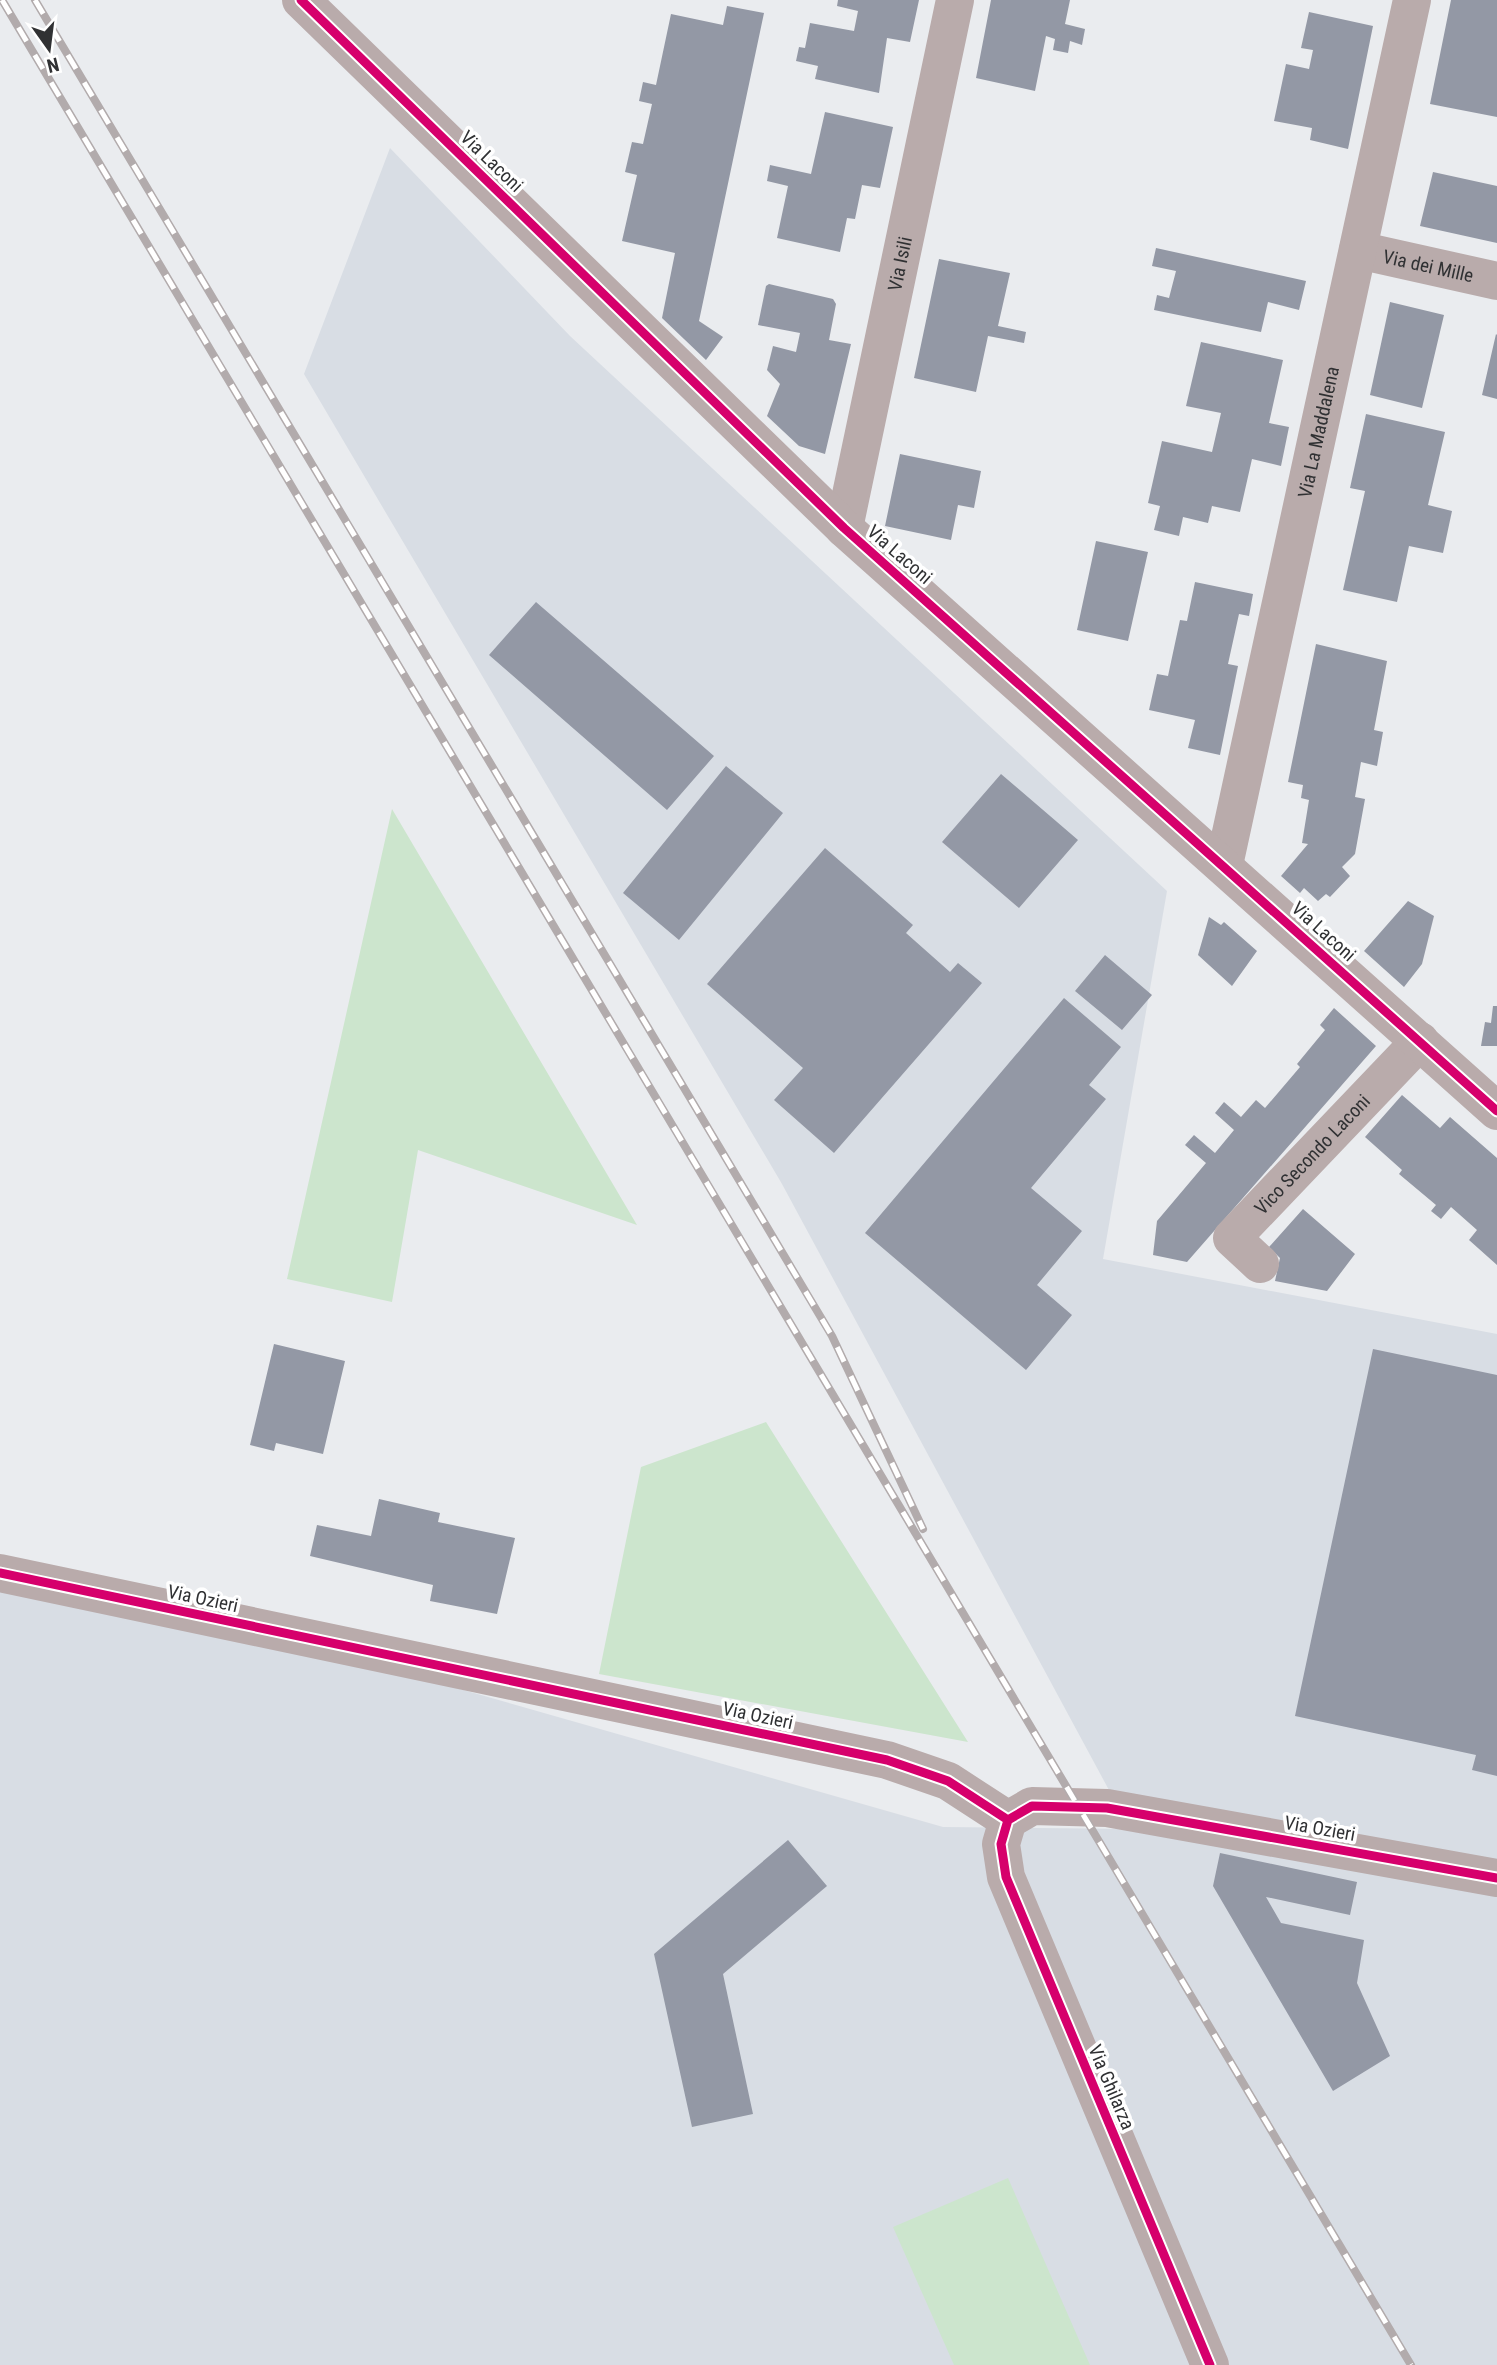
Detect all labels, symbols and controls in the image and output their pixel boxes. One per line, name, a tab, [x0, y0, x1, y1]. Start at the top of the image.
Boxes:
north arrow	[14, 14, 84, 84]
text: N	[45, 52, 61, 78]
street label: Via Laconi	[455, 126, 528, 197]
street label: Via Isili	[883, 235, 917, 293]
street label: Via dei Mille	[1381, 245, 1476, 287]
street label: Via La Maddalena	[1293, 364, 1344, 500]
street label: Via Laconi	[863, 520, 937, 589]
street label: Via Laconi	[1287, 897, 1361, 966]
street label: Vico Secondo Laconi	[1250, 1090, 1375, 1219]
street label: Via Ozieri	[165, 1580, 240, 1617]
street label: Via Ozieri	[720, 1697, 795, 1734]
street label: Via Ozieri	[1283, 1811, 1357, 1846]
street label: Via Ghilarza	[1083, 2041, 1140, 2133]

